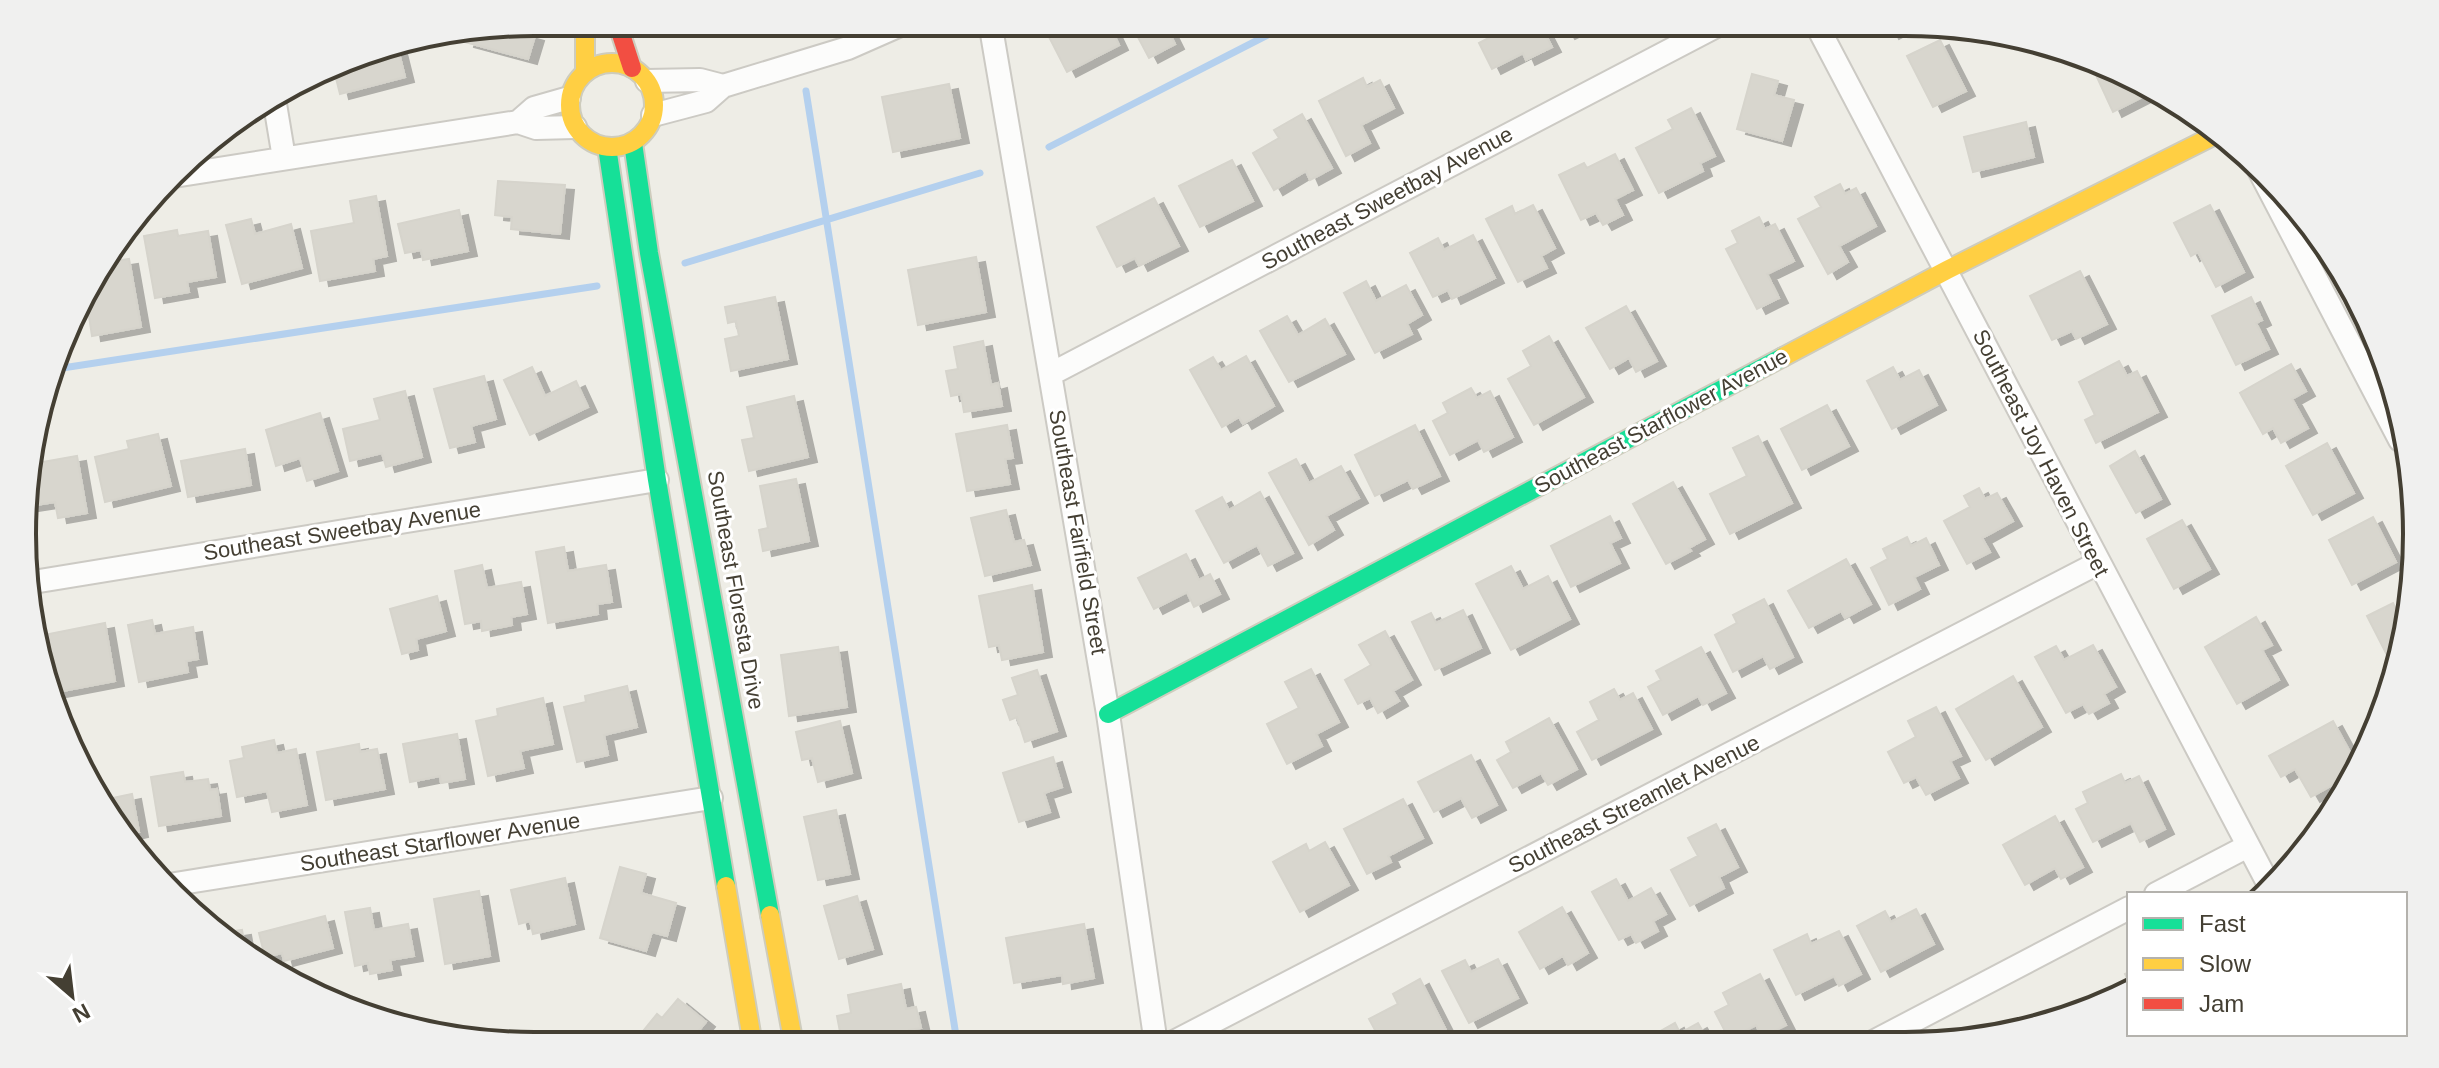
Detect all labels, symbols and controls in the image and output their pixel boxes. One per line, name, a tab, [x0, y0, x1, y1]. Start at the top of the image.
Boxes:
street label: Southeast Sweetbay Avenue	[1257, 121, 1517, 275]
street label: Southeast Joy Haven Street	[1968, 325, 2114, 581]
street label: Southeast Starflower Avenue	[1530, 343, 1792, 499]
street label: Southeast Fairfield Street	[1044, 408, 1112, 656]
street label: Southeast Floresta Drive	[703, 469, 769, 711]
street label: Southeast Sweetbay Avenue	[201, 497, 483, 565]
street label: Southeast Streamlet Avenue	[1504, 730, 1764, 878]
street label: Southeast Starflower Avenue	[298, 807, 582, 877]
legend	[2127, 892, 2407, 1036]
text: Fast	[2199, 910, 2246, 937]
text: Slow	[2199, 950, 2252, 977]
north arrow	[32, 956, 112, 1036]
text: Jam	[2199, 990, 2244, 1017]
text: N	[68, 998, 94, 1028]

